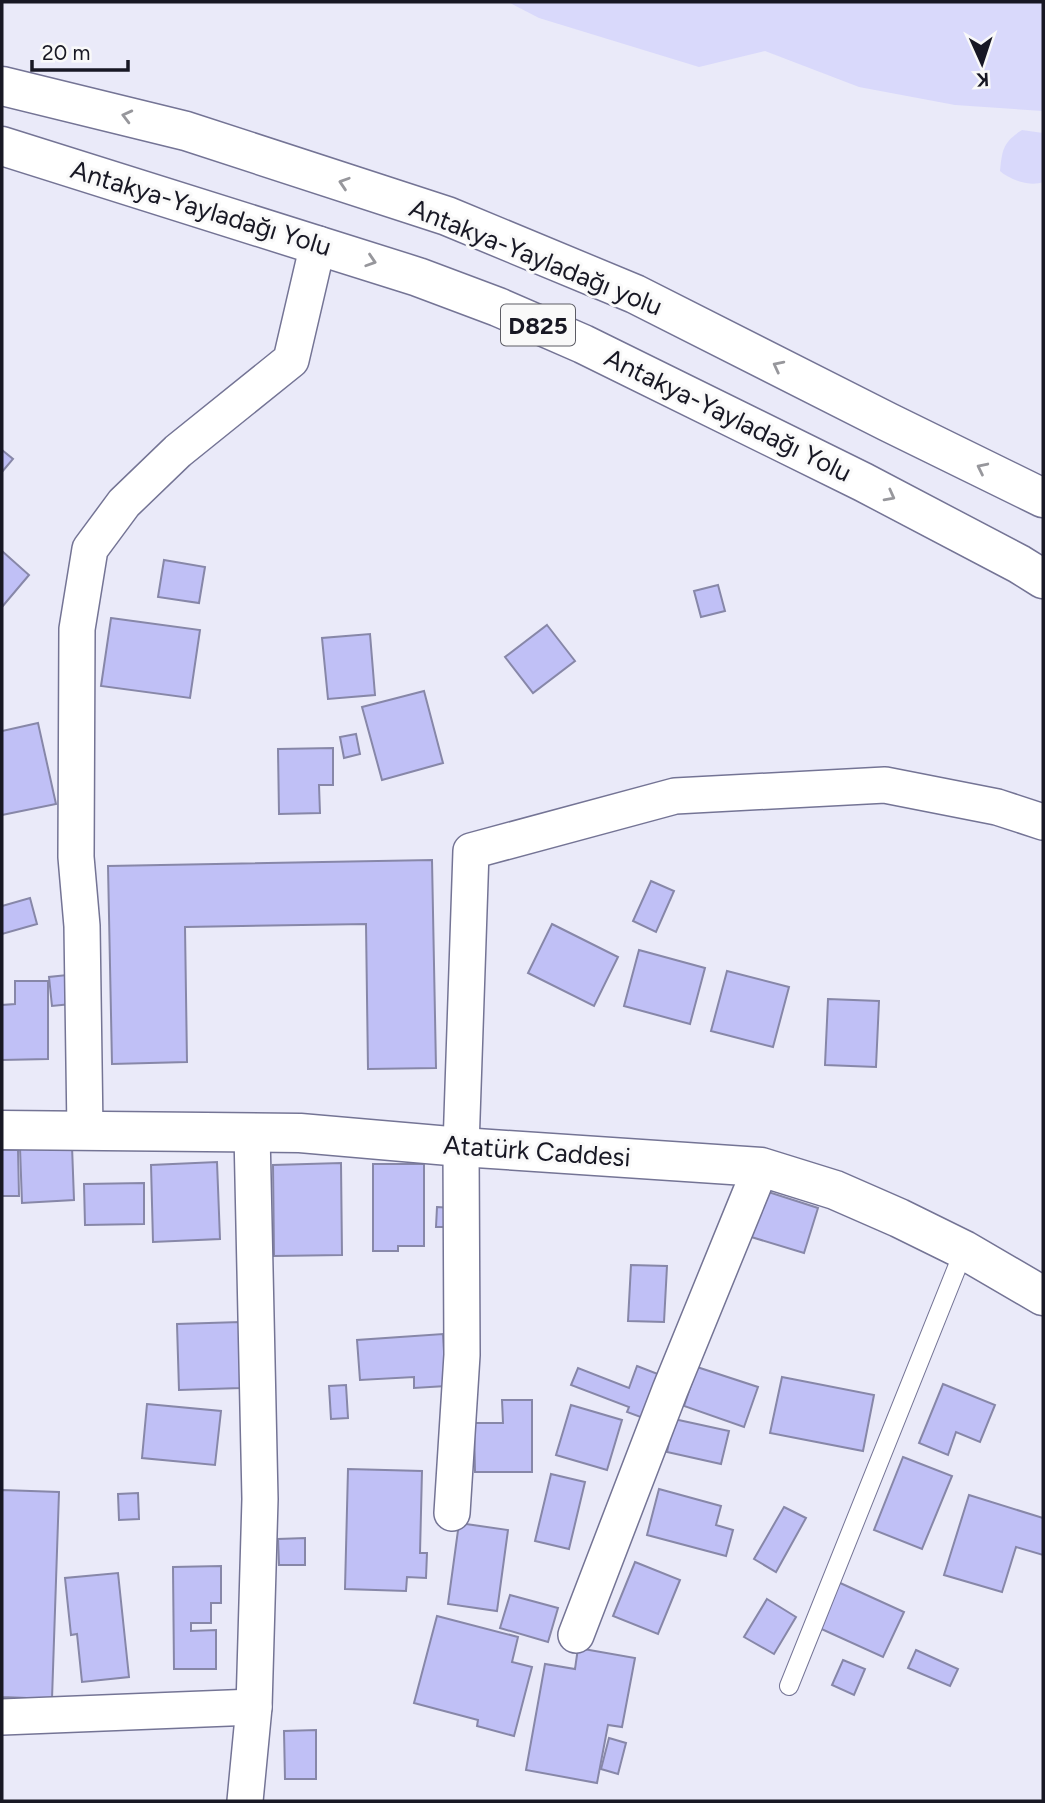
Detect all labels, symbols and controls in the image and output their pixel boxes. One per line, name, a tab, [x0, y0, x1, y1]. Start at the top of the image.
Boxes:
scale bar	[32, 28, 128, 72]
north arrow	[947, 28, 1017, 98]
text: 20 m	[42, 40, 90, 65]
text: K	[976, 68, 990, 91]
one-way arrow	[121, 110, 133, 124]
street label: Antakya-Yayladağı Yolu	[67, 153, 335, 263]
one-way arrow	[338, 176, 350, 191]
street label: Antakya-Yayladağı yolu	[405, 192, 667, 322]
one-way arrow	[365, 253, 377, 268]
road number: D825	[501, 304, 575, 346]
street label: Antakya-Yayladağı Yolu	[599, 341, 857, 489]
one-way arrow	[773, 361, 785, 375]
one-way arrow	[977, 462, 989, 476]
one-way arrow	[883, 488, 895, 501]
street label: Atatürk Caddesi	[442, 1128, 632, 1174]

